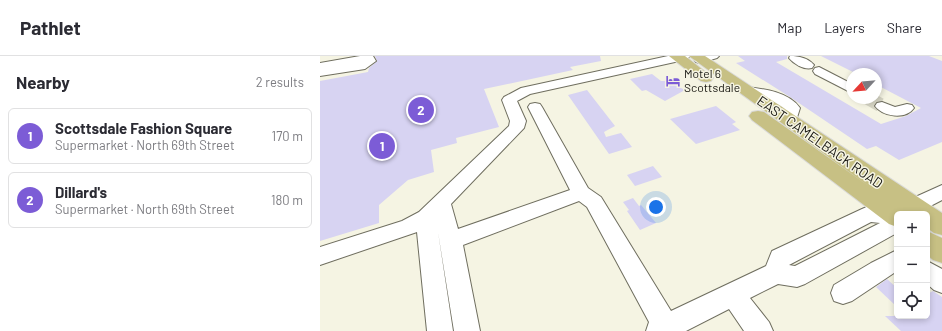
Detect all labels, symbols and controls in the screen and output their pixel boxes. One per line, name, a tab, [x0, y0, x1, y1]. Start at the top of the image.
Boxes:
text: Pathlet	[20, 16, 81, 39]
text: Map	[777, 19, 802, 36]
text: Layers	[824, 19, 865, 36]
text: Share	[887, 19, 922, 36]
place label: Motel 6 Scottsdale	[684, 66, 740, 94]
north arrow	[846, 68, 882, 104]
text: Nearby	[16, 72, 70, 92]
hotel icon: Motel 6 Scottsdale	[665, 73, 681, 89]
text: 2 results	[256, 74, 304, 90]
street label: EAST CAMELBACK ROAD	[754, 92, 886, 191]
pin: 2	[408, 95, 434, 125]
text: Scottsdale Fashion Square	[55, 119, 232, 137]
text: 1	[28, 128, 32, 144]
text: 170 m	[272, 128, 303, 144]
pin: 1	[369, 131, 395, 161]
text: Supermarket · North 69th Street	[55, 137, 235, 153]
text: Dillard's	[55, 183, 107, 201]
text: 2	[26, 192, 34, 208]
text: 180 m	[271, 192, 303, 208]
your location	[646, 197, 666, 217]
text: Supermarket · North 69th Street	[55, 201, 235, 217]
map controls	[894, 211, 930, 319]
button: +	[894, 211, 930, 247]
button: −	[894, 247, 930, 283]
button: locate	[894, 283, 930, 319]

